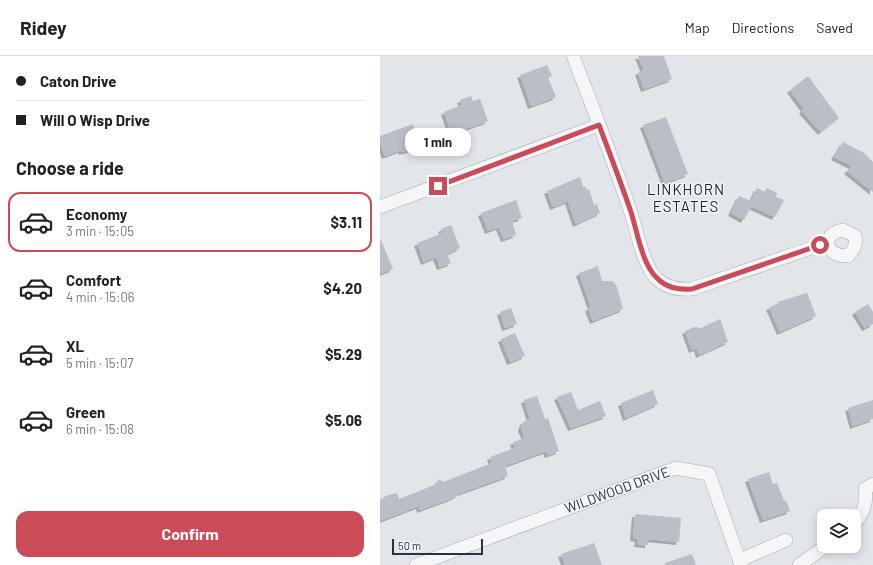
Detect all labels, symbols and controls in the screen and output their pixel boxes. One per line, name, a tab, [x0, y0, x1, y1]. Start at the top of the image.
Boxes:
text: Ridey	[20, 16, 67, 39]
text: Map	[685, 19, 710, 36]
text: Directions	[732, 19, 794, 36]
text: Saved	[816, 19, 853, 36]
text: Caton Drive	[40, 72, 116, 90]
text: Will O Wisp Drive	[40, 111, 150, 129]
callout: 1 min	[405, 128, 471, 156]
text: 1 min	[424, 134, 452, 150]
text: Choose a ride	[16, 157, 124, 179]
route end	[429, 177, 447, 195]
district label: LINKHORN ESTATES	[647, 180, 725, 215]
icon: car	[18, 204, 54, 240]
text: Economy	[66, 205, 127, 223]
text: $3.11	[331, 213, 362, 231]
text: 3 min · 15:05	[66, 223, 134, 239]
route start	[811, 236, 829, 254]
icon: car	[18, 270, 54, 306]
text: Comfort	[66, 271, 121, 289]
text: $4.20	[323, 279, 362, 297]
text: 4 min · 15:06	[66, 289, 134, 305]
icon: car	[18, 336, 54, 372]
text: XL	[66, 337, 84, 355]
text: $5.29	[325, 345, 362, 363]
text: 5 min · 15:07	[66, 355, 133, 371]
icon: car	[18, 402, 54, 438]
text: Green	[66, 403, 105, 421]
text: $5.06	[325, 411, 362, 429]
text: 6 min · 15:08	[66, 421, 134, 437]
street label: WILDWOOD DRIVE	[562, 463, 672, 516]
map controls	[817, 509, 861, 553]
button: layers	[817, 509, 861, 553]
button: Confirm	[16, 511, 364, 557]
scale bar	[392, 537, 483, 556]
text: 50 m	[398, 539, 421, 552]

